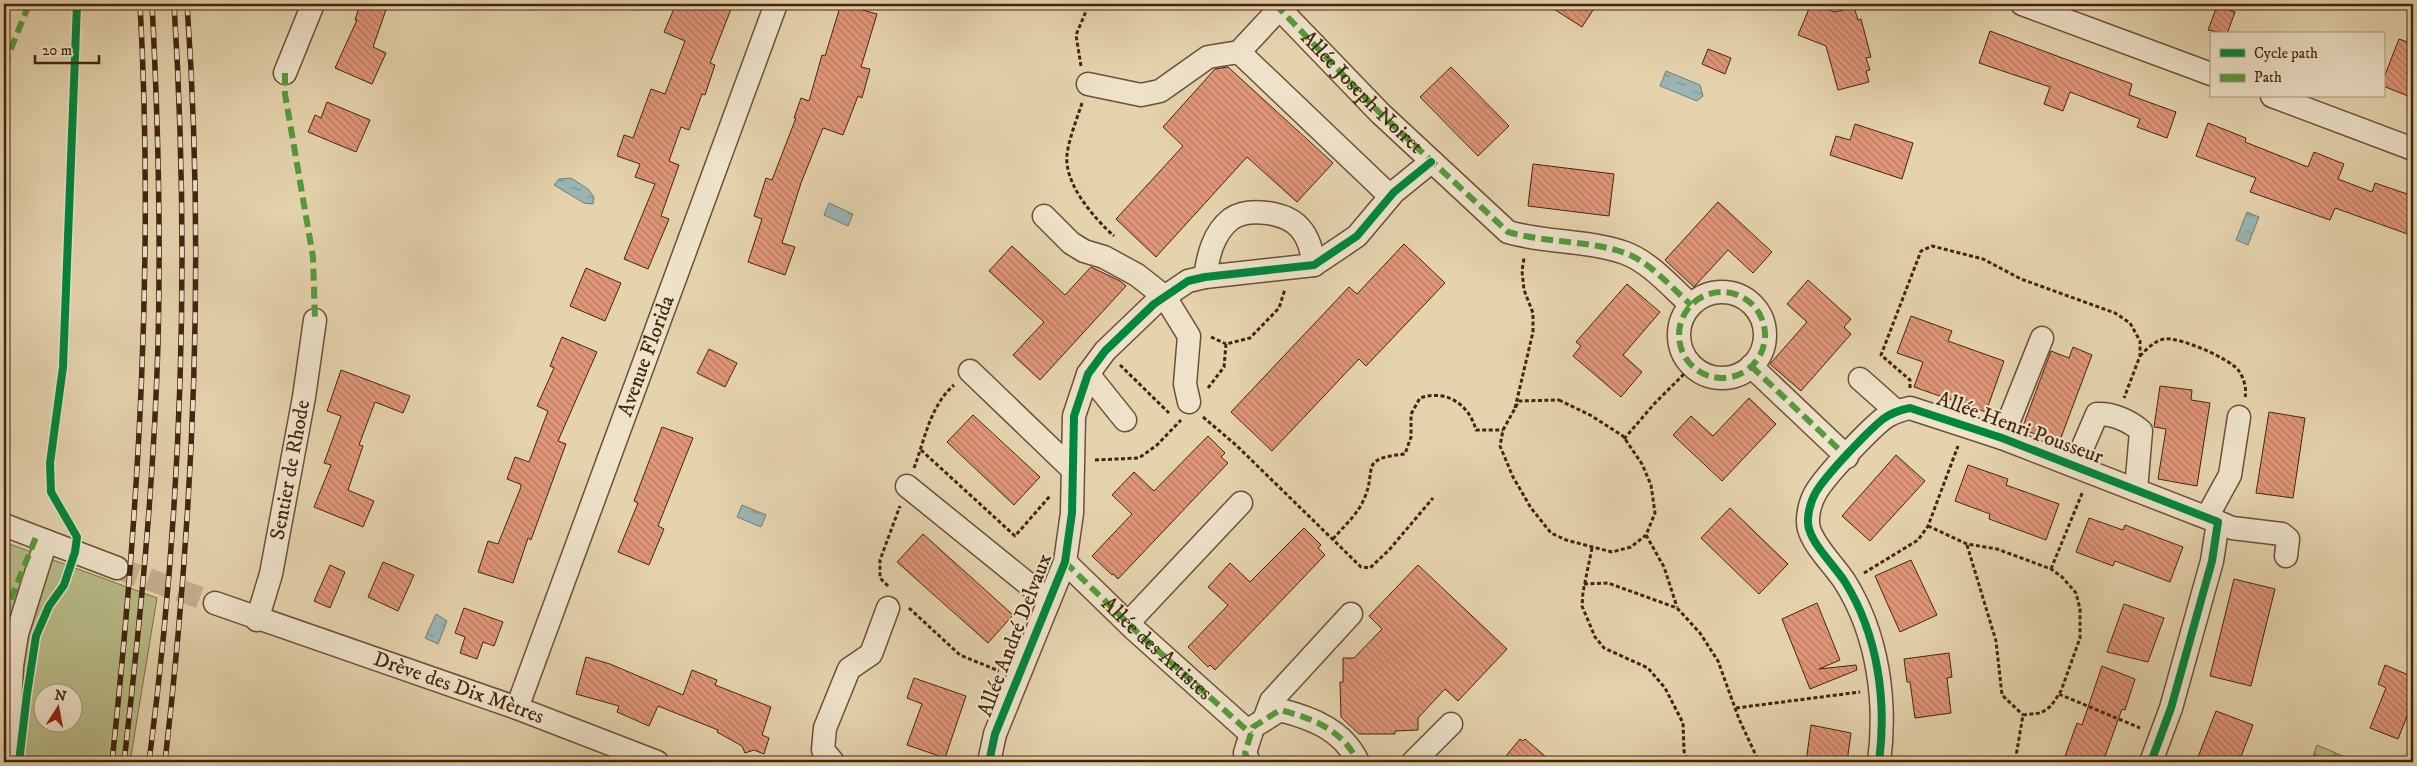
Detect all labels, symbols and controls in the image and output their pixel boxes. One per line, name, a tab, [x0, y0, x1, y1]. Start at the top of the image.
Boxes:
street label: Allée Joseph Noiret	[1295, 25, 1429, 160]
scale bar	[35, 32, 99, 64]
legend	[2210, 32, 2384, 98]
text: 20 m	[42, 41, 72, 60]
text: Cycle path	[2254, 44, 2318, 63]
text: Path	[2254, 68, 2282, 87]
street label: Avenue Florida	[612, 292, 681, 420]
street label: Allée Henri Pousseur	[1933, 386, 2107, 470]
street label: Sentier de Rhode	[265, 397, 316, 542]
street label: Allée André Delvaux	[972, 550, 1058, 720]
street label: Allée des Artistes	[1096, 591, 1217, 706]
street label: Drève des Dix Mètres	[370, 646, 548, 730]
north arrow	[32, 684, 82, 734]
text: N	[53, 686, 68, 706]

